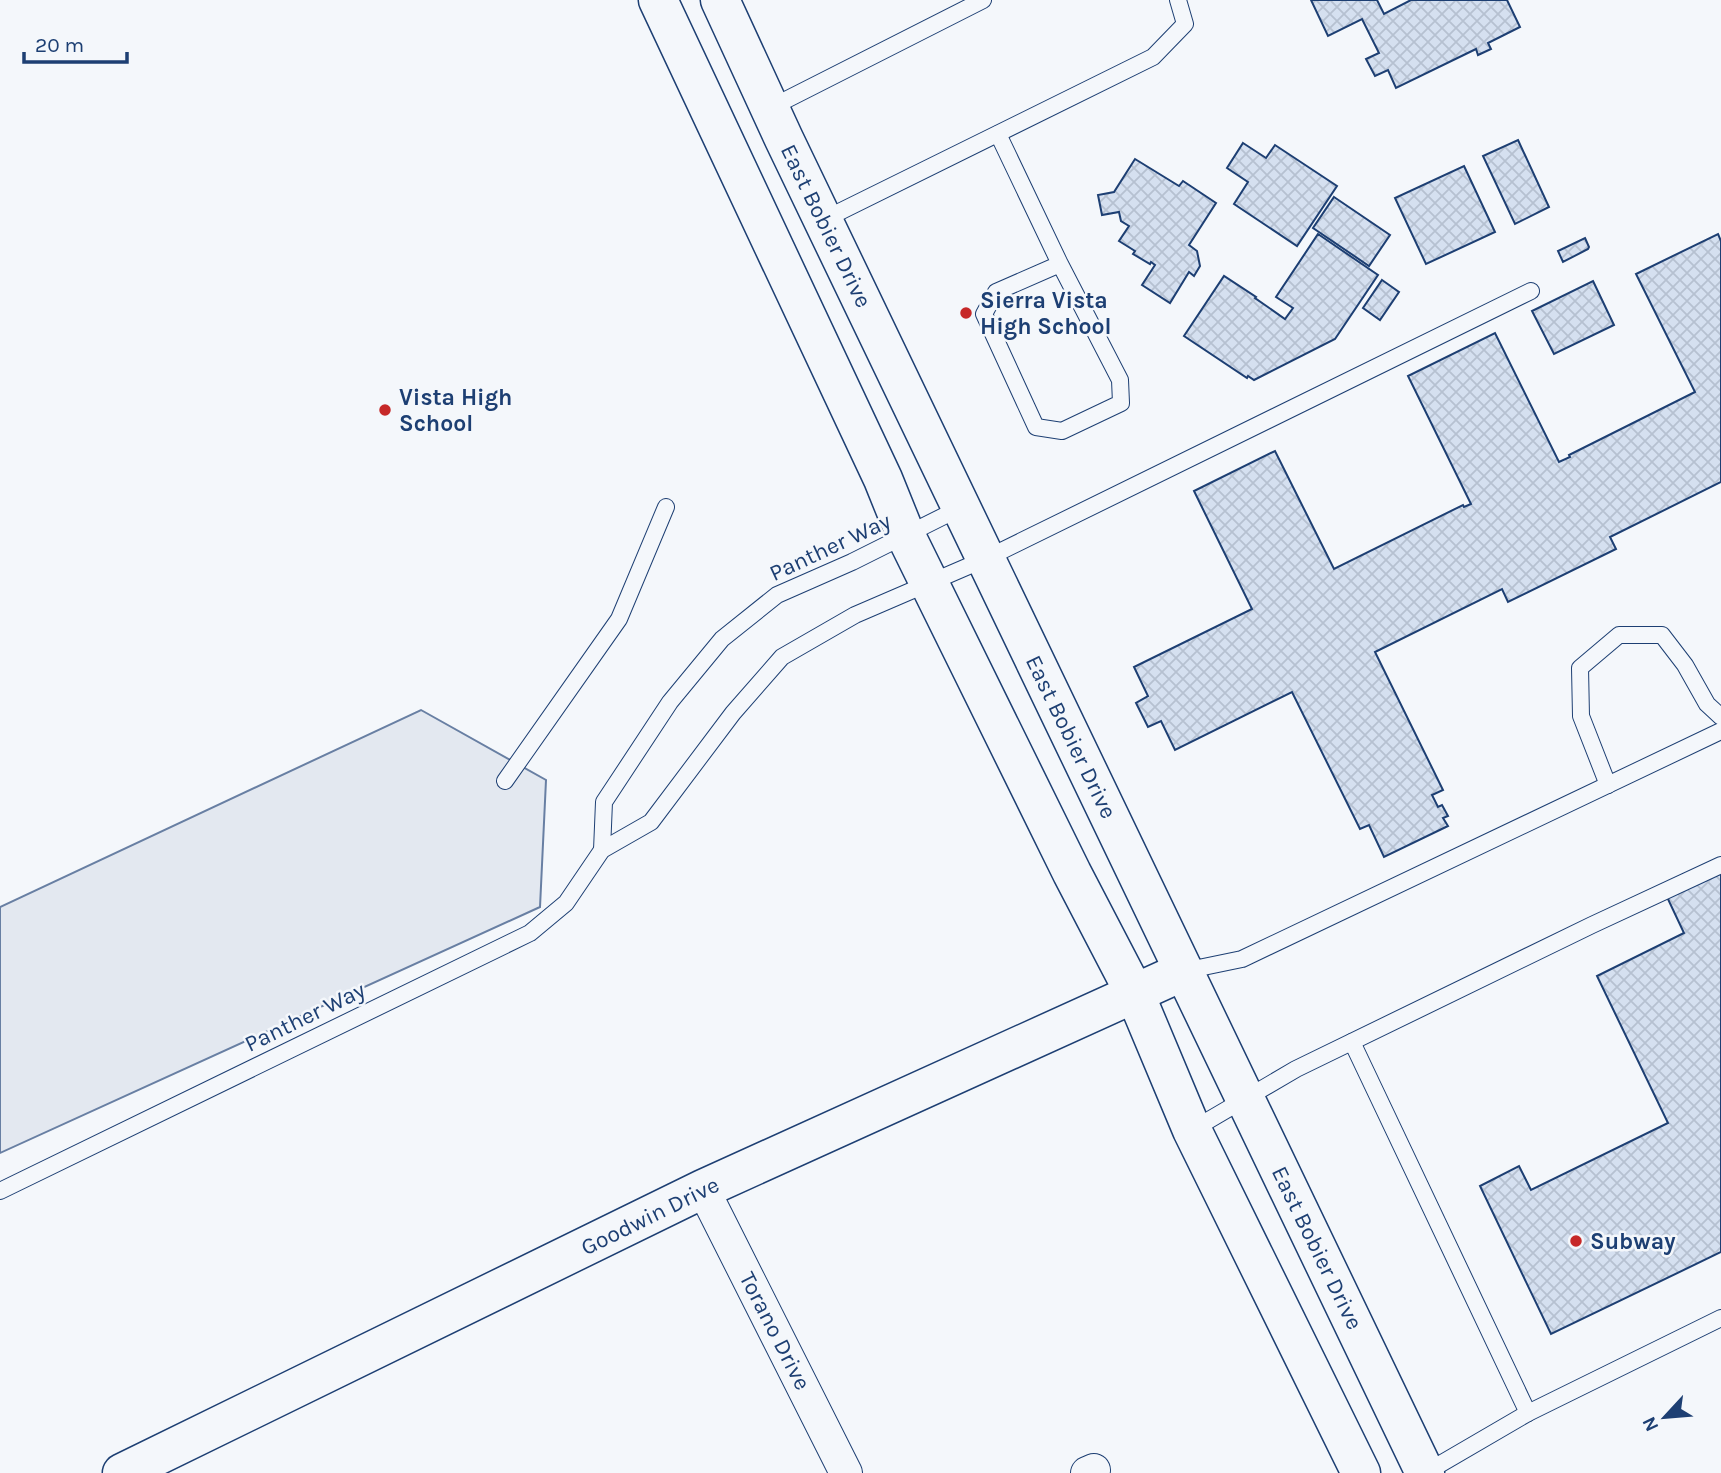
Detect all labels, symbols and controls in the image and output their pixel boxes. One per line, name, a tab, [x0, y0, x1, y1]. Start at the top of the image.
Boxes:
scale bar	[24, 21, 128, 65]
text: 20 m	[35, 33, 84, 57]
street label: East Bobier Drive	[775, 140, 877, 312]
place label: Sierra Vista High School	[980, 287, 1112, 340]
marker: Sierra Vista High School	[958, 305, 974, 321]
place label: Vista High School	[399, 384, 512, 437]
marker: Vista High School	[377, 402, 393, 418]
street label: Panther Way	[765, 507, 895, 587]
street label: East Bobier Drive	[1020, 651, 1122, 823]
street label: Panther Way	[240, 976, 370, 1058]
street label: East Bobier Drive	[1266, 1162, 1368, 1334]
street label: Goodwin Drive	[577, 1171, 723, 1261]
place label: Subway	[1590, 1228, 1676, 1255]
marker: Subway	[1568, 1233, 1584, 1249]
street label: Torano Drive	[734, 1267, 816, 1395]
north arrow	[1630, 1382, 1700, 1452]
text: N	[1638, 1413, 1663, 1435]

